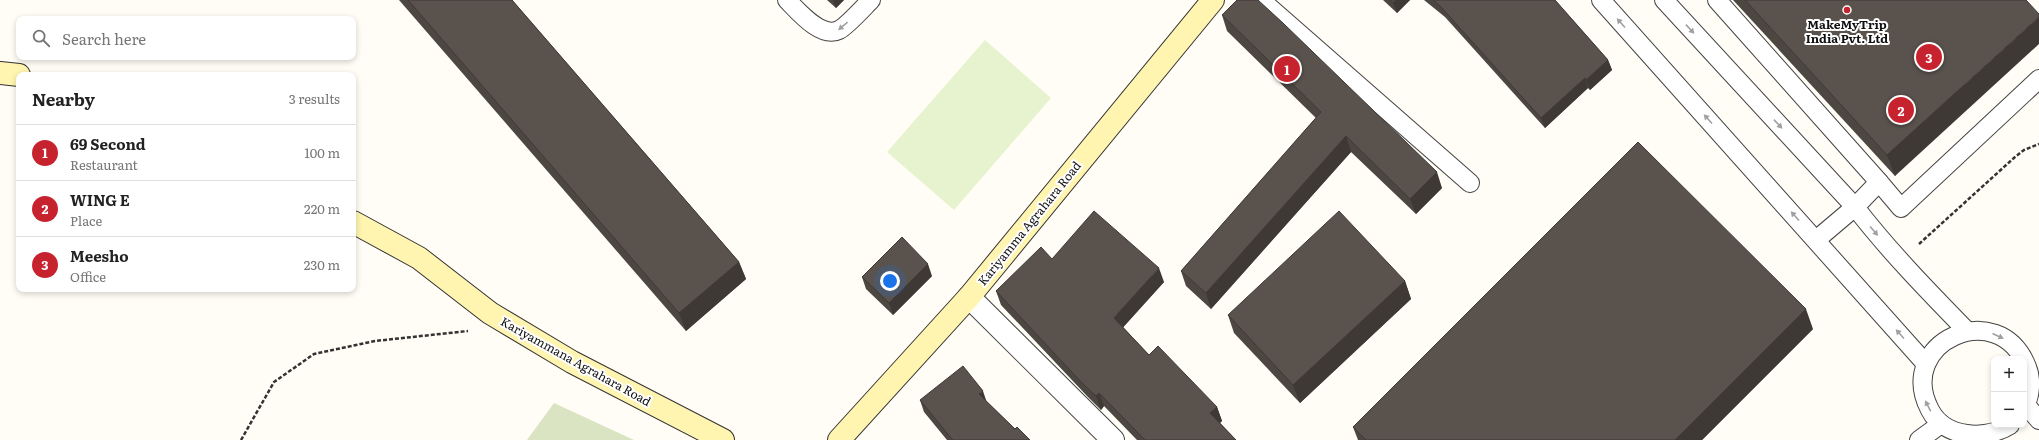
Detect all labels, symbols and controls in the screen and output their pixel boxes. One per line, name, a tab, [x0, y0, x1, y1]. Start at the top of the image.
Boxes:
marker: MakeMyTrip India Pvt. Ltd	[1842, 5, 1852, 15]
place label: MakeMyTrip India Pvt. Ltd	[1806, 15, 1888, 47]
search box	[16, 16, 356, 60]
one-way arrow	[1617, 17, 1626, 28]
one-way arrow	[837, 22, 848, 30]
one-way arrow	[1685, 24, 1694, 33]
icon: search	[30, 27, 52, 49]
text: Search here	[62, 27, 146, 50]
pin: 3	[1916, 42, 1942, 72]
pin: 1	[1274, 54, 1300, 84]
text: Nearby	[32, 86, 95, 111]
text: 3 results	[289, 89, 340, 108]
pin: 2	[1888, 95, 1914, 125]
one-way arrow	[1704, 114, 1713, 125]
one-way arrow	[1774, 119, 1783, 129]
text: 69 Second	[70, 132, 146, 155]
text: 1	[42, 143, 48, 162]
text: 100 m	[304, 143, 340, 162]
text: Restaurant	[70, 155, 138, 174]
street label: Kariyamma Agrahara Road	[973, 157, 1085, 289]
text: WING E	[70, 188, 130, 211]
text: 2	[42, 199, 48, 218]
text: 220 m	[304, 199, 340, 218]
text: Place	[70, 211, 102, 230]
one-way arrow	[1790, 211, 1800, 221]
one-way arrow	[1870, 226, 1879, 237]
text: Meesho	[70, 244, 129, 267]
text: 3	[41, 255, 49, 274]
text: 230 m	[304, 255, 340, 274]
text: Office	[70, 267, 106, 286]
your location	[880, 271, 900, 291]
street label: Kariyammana Agrahara Road	[497, 312, 655, 410]
one-way arrow	[1896, 330, 1905, 339]
one-way arrow	[1992, 333, 2004, 339]
map controls	[1991, 356, 2027, 428]
button: +	[1991, 356, 2027, 392]
button: −	[1991, 392, 2027, 428]
one-way arrow	[1925, 400, 1931, 412]

